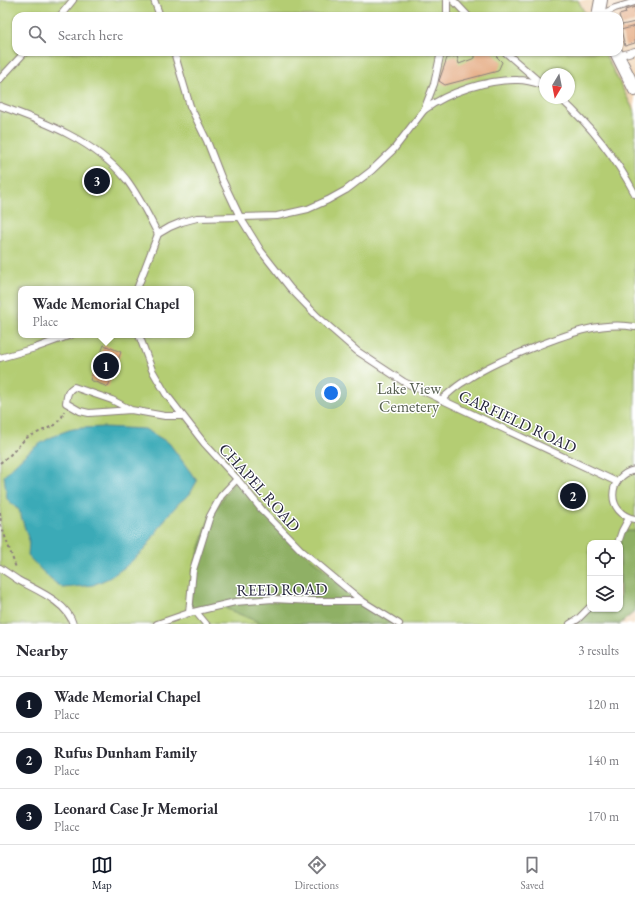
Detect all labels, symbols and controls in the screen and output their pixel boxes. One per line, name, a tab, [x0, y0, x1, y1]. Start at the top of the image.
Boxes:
search box	[12, 12, 623, 56]
icon: search	[26, 23, 48, 45]
text: Search here	[58, 25, 123, 44]
north arrow	[539, 68, 575, 104]
pin: 3	[84, 166, 110, 196]
popup	[18, 286, 194, 338]
text: Wade Memorial Chapel	[33, 294, 179, 313]
text: Place	[33, 313, 58, 330]
pin: 1	[93, 351, 119, 381]
park label: Lake View Cemetery	[377, 378, 442, 417]
your location	[321, 383, 341, 403]
street label: GARFIELD ROAD	[455, 385, 580, 458]
street label: CHAPEL ROAD	[214, 439, 305, 536]
pin: 2	[560, 481, 586, 511]
map controls	[587, 540, 623, 612]
button: locate	[587, 540, 623, 576]
button: layers	[587, 576, 623, 612]
street label: REED ROAD	[236, 578, 328, 601]
text: Nearby	[16, 639, 68, 661]
text: 3 results	[578, 642, 619, 659]
text: Wade Memorial Chapel	[54, 687, 201, 706]
text: 1	[26, 696, 32, 713]
text: 120 m	[588, 696, 619, 713]
text: Place	[54, 706, 80, 723]
text: Rufus Dunham Family	[54, 743, 197, 762]
text: 2	[26, 752, 32, 769]
text: 140 m	[588, 752, 619, 769]
text: Place	[54, 762, 80, 779]
text: Leonard Case Jr Memorial	[54, 799, 218, 818]
text: 3	[26, 808, 32, 825]
text: 170 m	[588, 808, 619, 825]
text: Place	[54, 818, 80, 835]
tab: Map	[91, 854, 113, 892]
tab: Directions	[295, 854, 339, 892]
tab: Saved	[521, 854, 544, 892]

